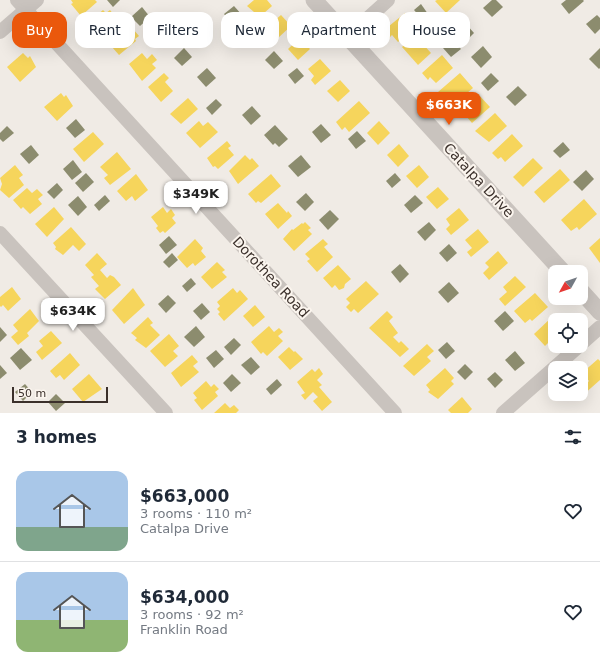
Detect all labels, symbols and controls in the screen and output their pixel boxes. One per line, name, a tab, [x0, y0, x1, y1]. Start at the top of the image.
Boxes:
chip: Buy	[12, 12, 67, 48]
chip: Rent	[75, 12, 135, 48]
chip: Filters	[143, 12, 213, 48]
chip: New	[221, 12, 279, 48]
chip: Apartment	[287, 12, 390, 48]
chip: House	[398, 12, 470, 48]
pin: $663K	[421, 92, 477, 126]
text: $663K	[426, 97, 472, 112]
street label: Catalpa Drive	[441, 140, 517, 220]
pin: $349K	[168, 181, 224, 215]
text: $349K	[173, 186, 219, 201]
street label: Dorothea Road	[230, 233, 312, 321]
north arrow	[548, 265, 588, 305]
map controls	[548, 265, 588, 401]
pin: $634K	[45, 298, 101, 332]
text: $634K	[50, 303, 96, 318]
button: locate	[548, 313, 588, 353]
button: layers	[548, 361, 588, 401]
scale bar	[12, 385, 108, 404]
text: 50 m	[18, 387, 46, 400]
icon: filters	[562, 426, 584, 448]
text: 3 homes	[16, 427, 97, 447]
text: $663,000	[140, 486, 229, 506]
icon: home	[48, 487, 96, 535]
icon: heart	[562, 500, 584, 522]
text: 3 rooms · 110 m²	[140, 506, 252, 521]
text: Catalpa Drive	[140, 521, 229, 536]
text: $634,000	[140, 587, 229, 607]
icon: home	[48, 588, 96, 636]
icon: heart	[562, 601, 584, 623]
text: 3 rooms · 92 m²	[140, 607, 244, 622]
text: Franklin Road	[140, 622, 228, 637]

